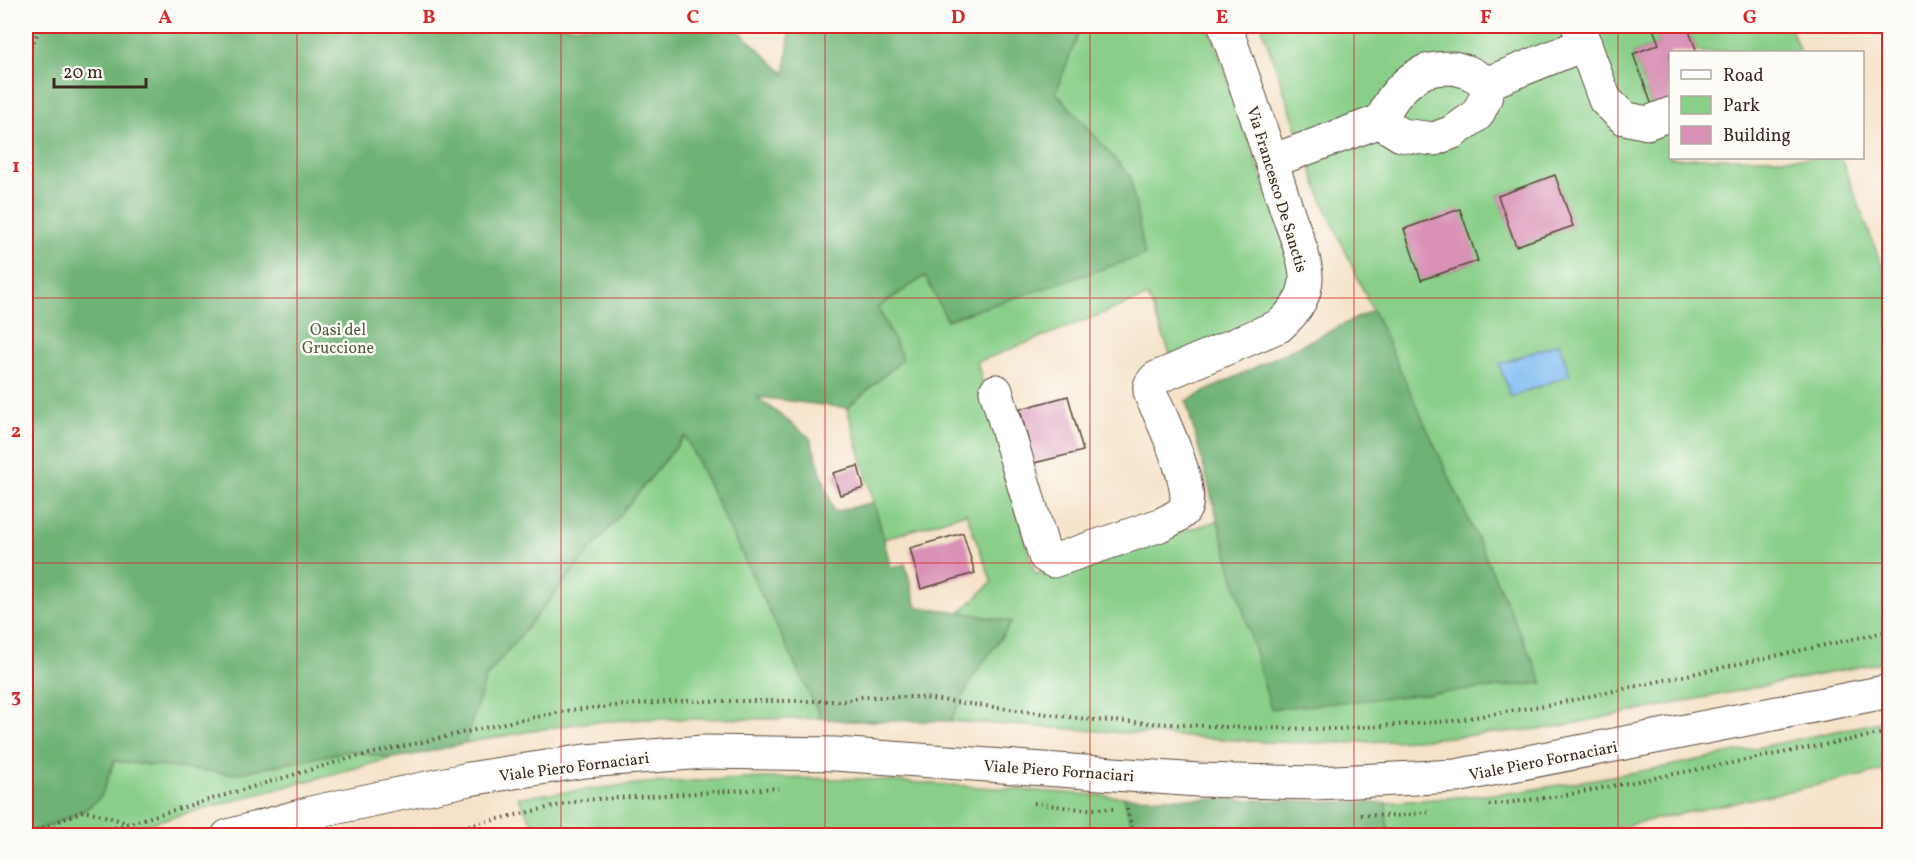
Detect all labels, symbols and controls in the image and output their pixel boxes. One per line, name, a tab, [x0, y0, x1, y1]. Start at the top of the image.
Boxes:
text: A	[158, 4, 172, 32]
text: B	[422, 4, 436, 32]
text: C	[687, 4, 700, 32]
text: D	[951, 4, 965, 32]
text: E	[1216, 4, 1228, 32]
text: F	[1480, 4, 1492, 32]
text: G	[1743, 4, 1757, 32]
scale bar	[54, 51, 146, 89]
legend	[1669, 51, 1864, 159]
text: 20 m	[63, 61, 103, 86]
text: Road	[1723, 64, 1764, 89]
text: Park	[1723, 94, 1760, 119]
street label: Via Francesco De Sanctis	[1240, 104, 1312, 275]
text: Building	[1723, 124, 1791, 149]
text: 1	[12, 153, 20, 181]
park label: Oasi del Gruccione	[302, 320, 374, 360]
text: 2	[11, 418, 21, 446]
text: 3	[11, 683, 21, 711]
street label: Viale Piero Fornaciari	[1467, 737, 1620, 787]
street label: Viale Piero Fornaciari	[498, 748, 651, 788]
street label: Viale Piero Fornaciari	[983, 756, 1135, 788]

